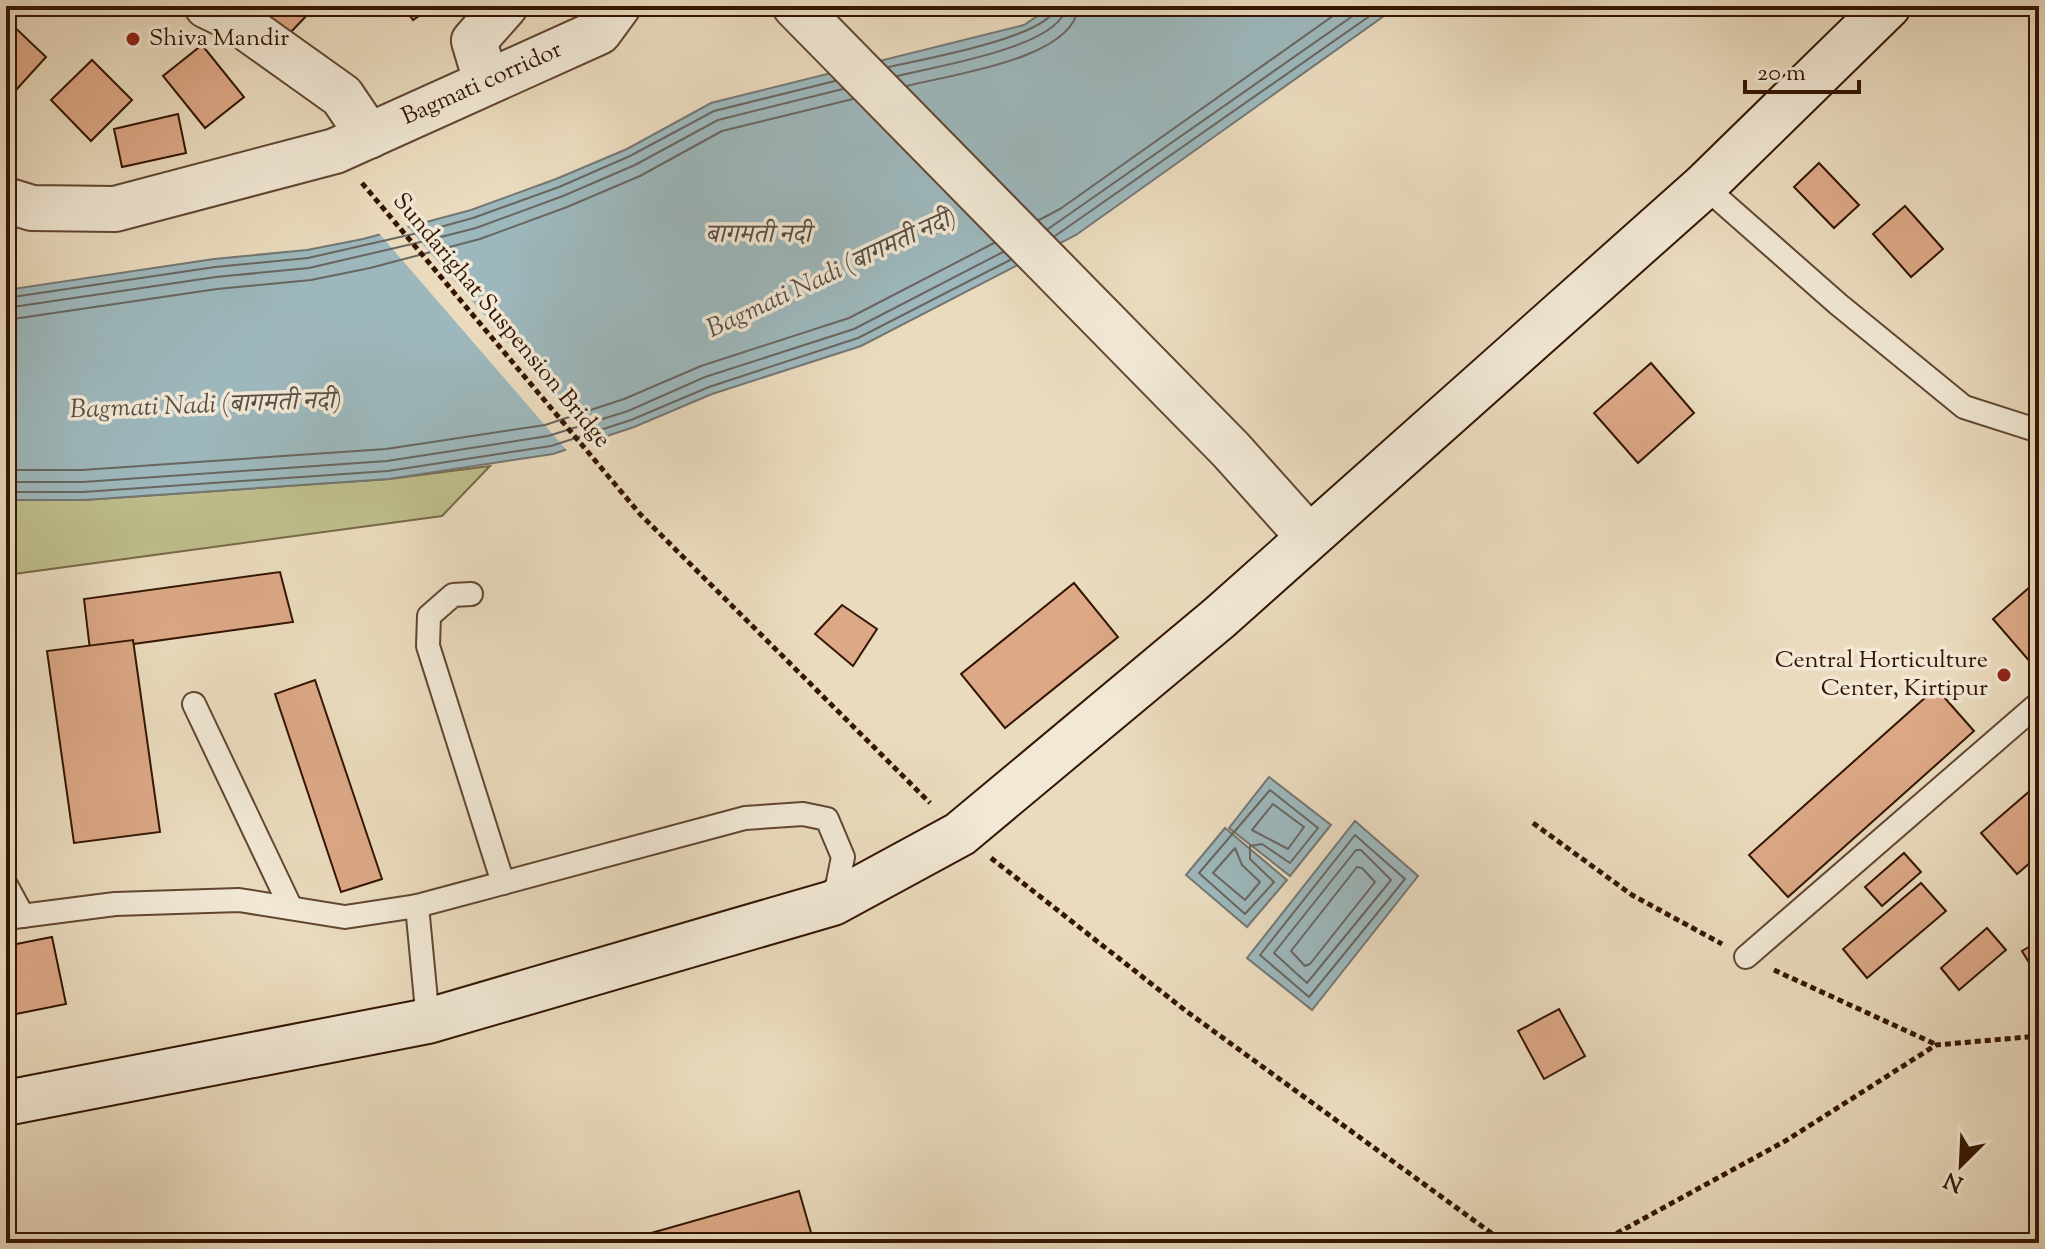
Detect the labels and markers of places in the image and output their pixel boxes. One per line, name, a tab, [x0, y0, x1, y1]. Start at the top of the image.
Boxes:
place label: Shiva Mandir	[149, 22, 289, 56]
marker: Shiva Mandir	[124, 30, 142, 48]
place label: Central Horticulture Center, Kirtipur	[1775, 644, 1988, 706]
marker: Central Horticulture Center, Kirtipur	[1995, 666, 2013, 684]

